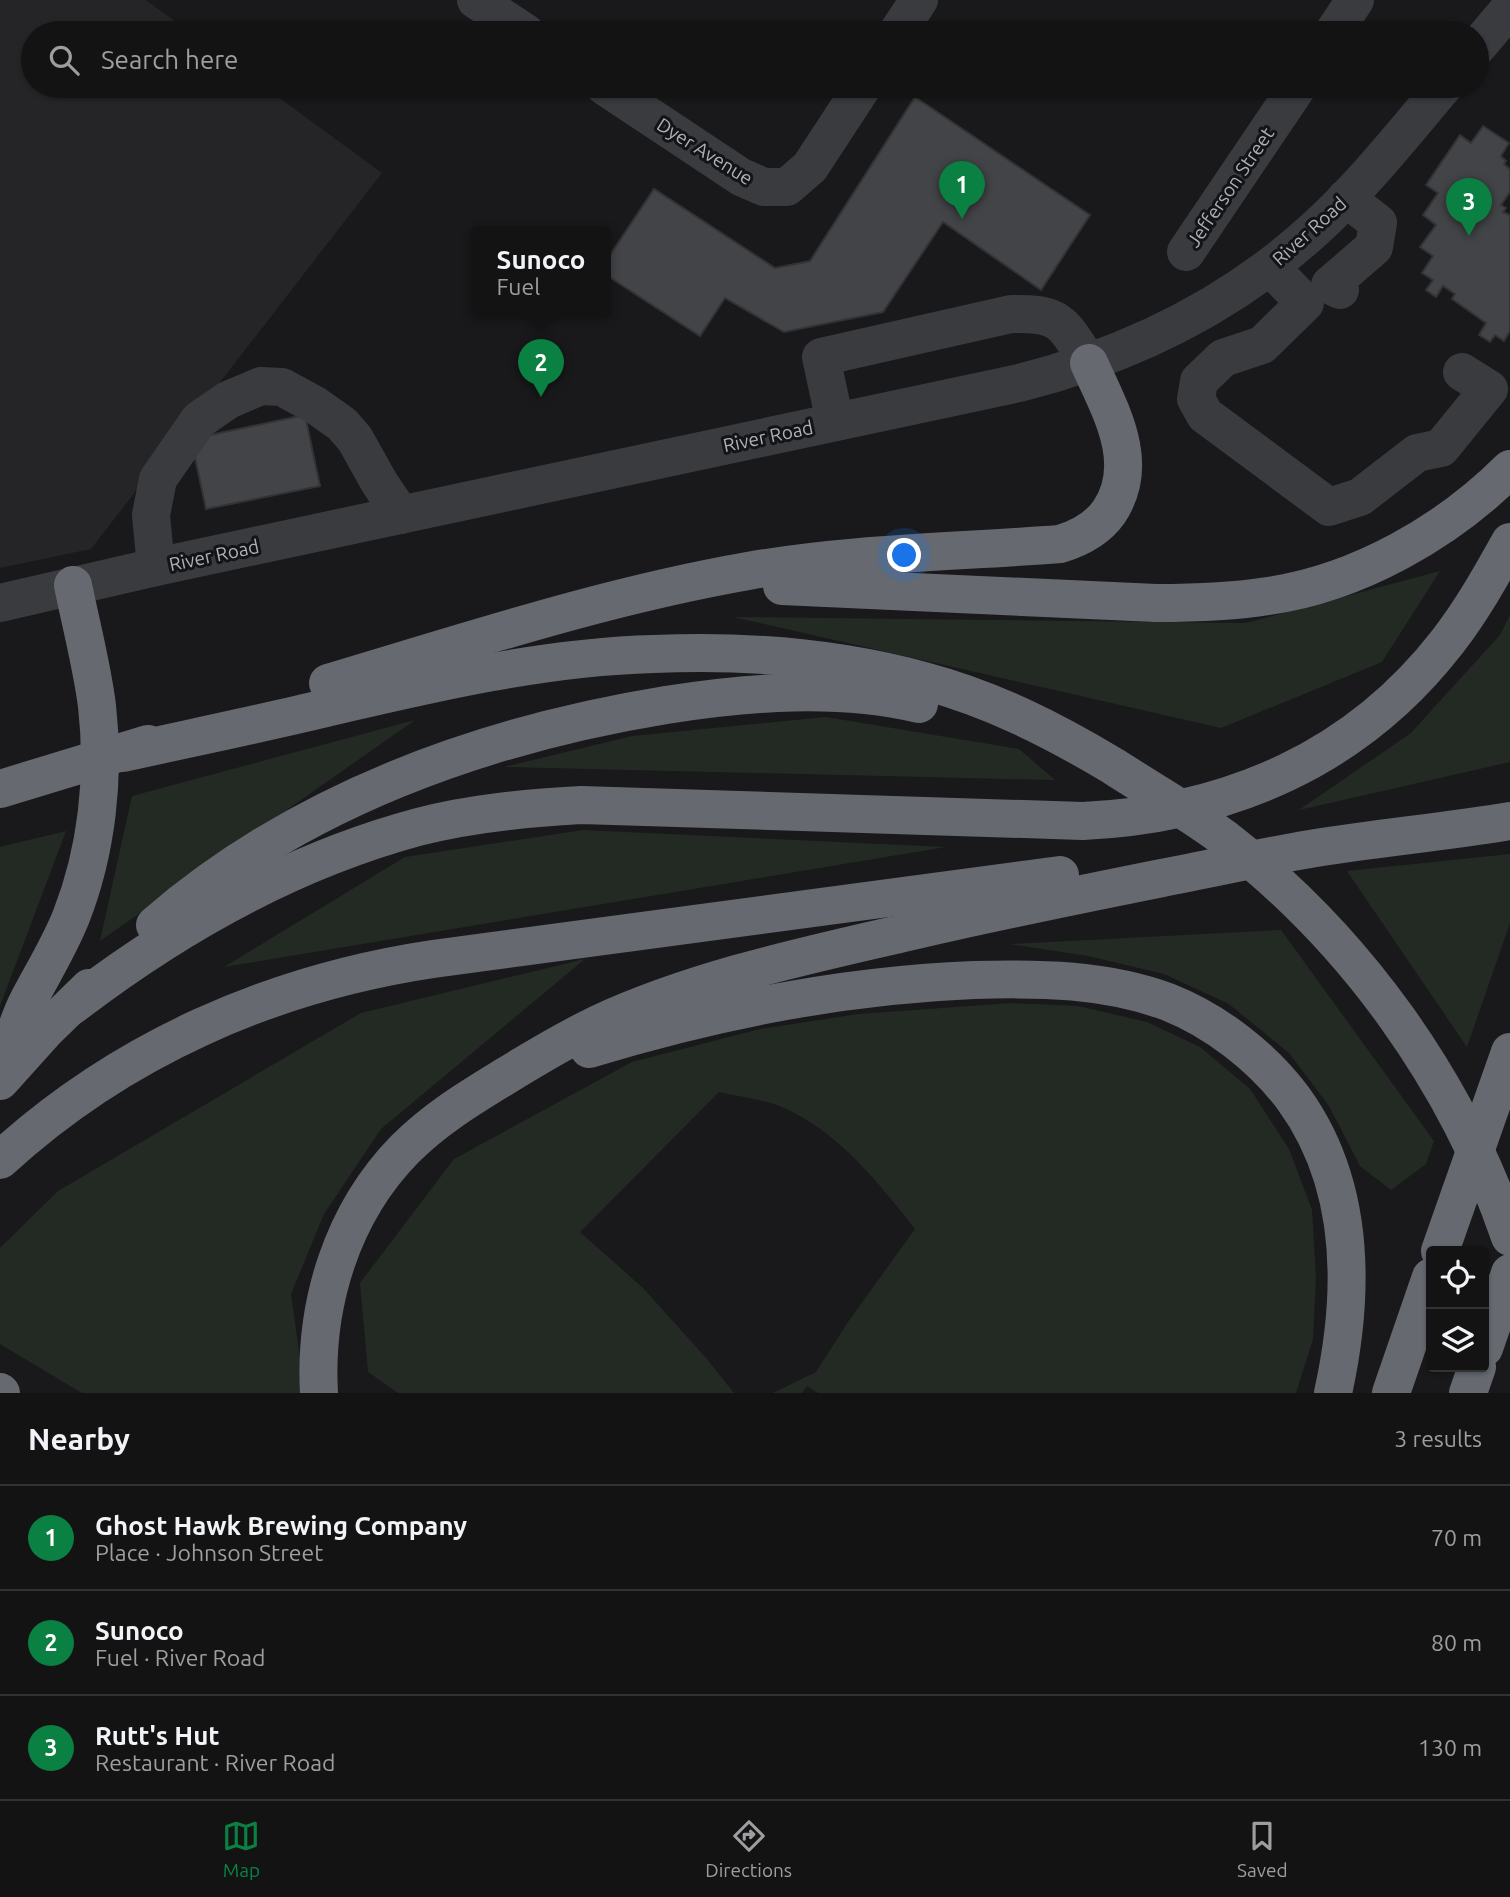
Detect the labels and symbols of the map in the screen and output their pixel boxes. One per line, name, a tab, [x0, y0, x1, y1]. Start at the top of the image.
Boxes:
street label: Dyer Avenue	[653, 113, 757, 189]
street label: Jefferson Street	[1182, 123, 1278, 251]
pin: 1	[939, 161, 985, 219]
pin: 3	[1446, 178, 1492, 236]
street label: River Road	[1268, 192, 1350, 270]
pin: 2	[518, 339, 564, 397]
street label: River Road	[721, 416, 815, 456]
street label: River Road	[167, 535, 261, 575]
your location	[887, 538, 921, 572]

